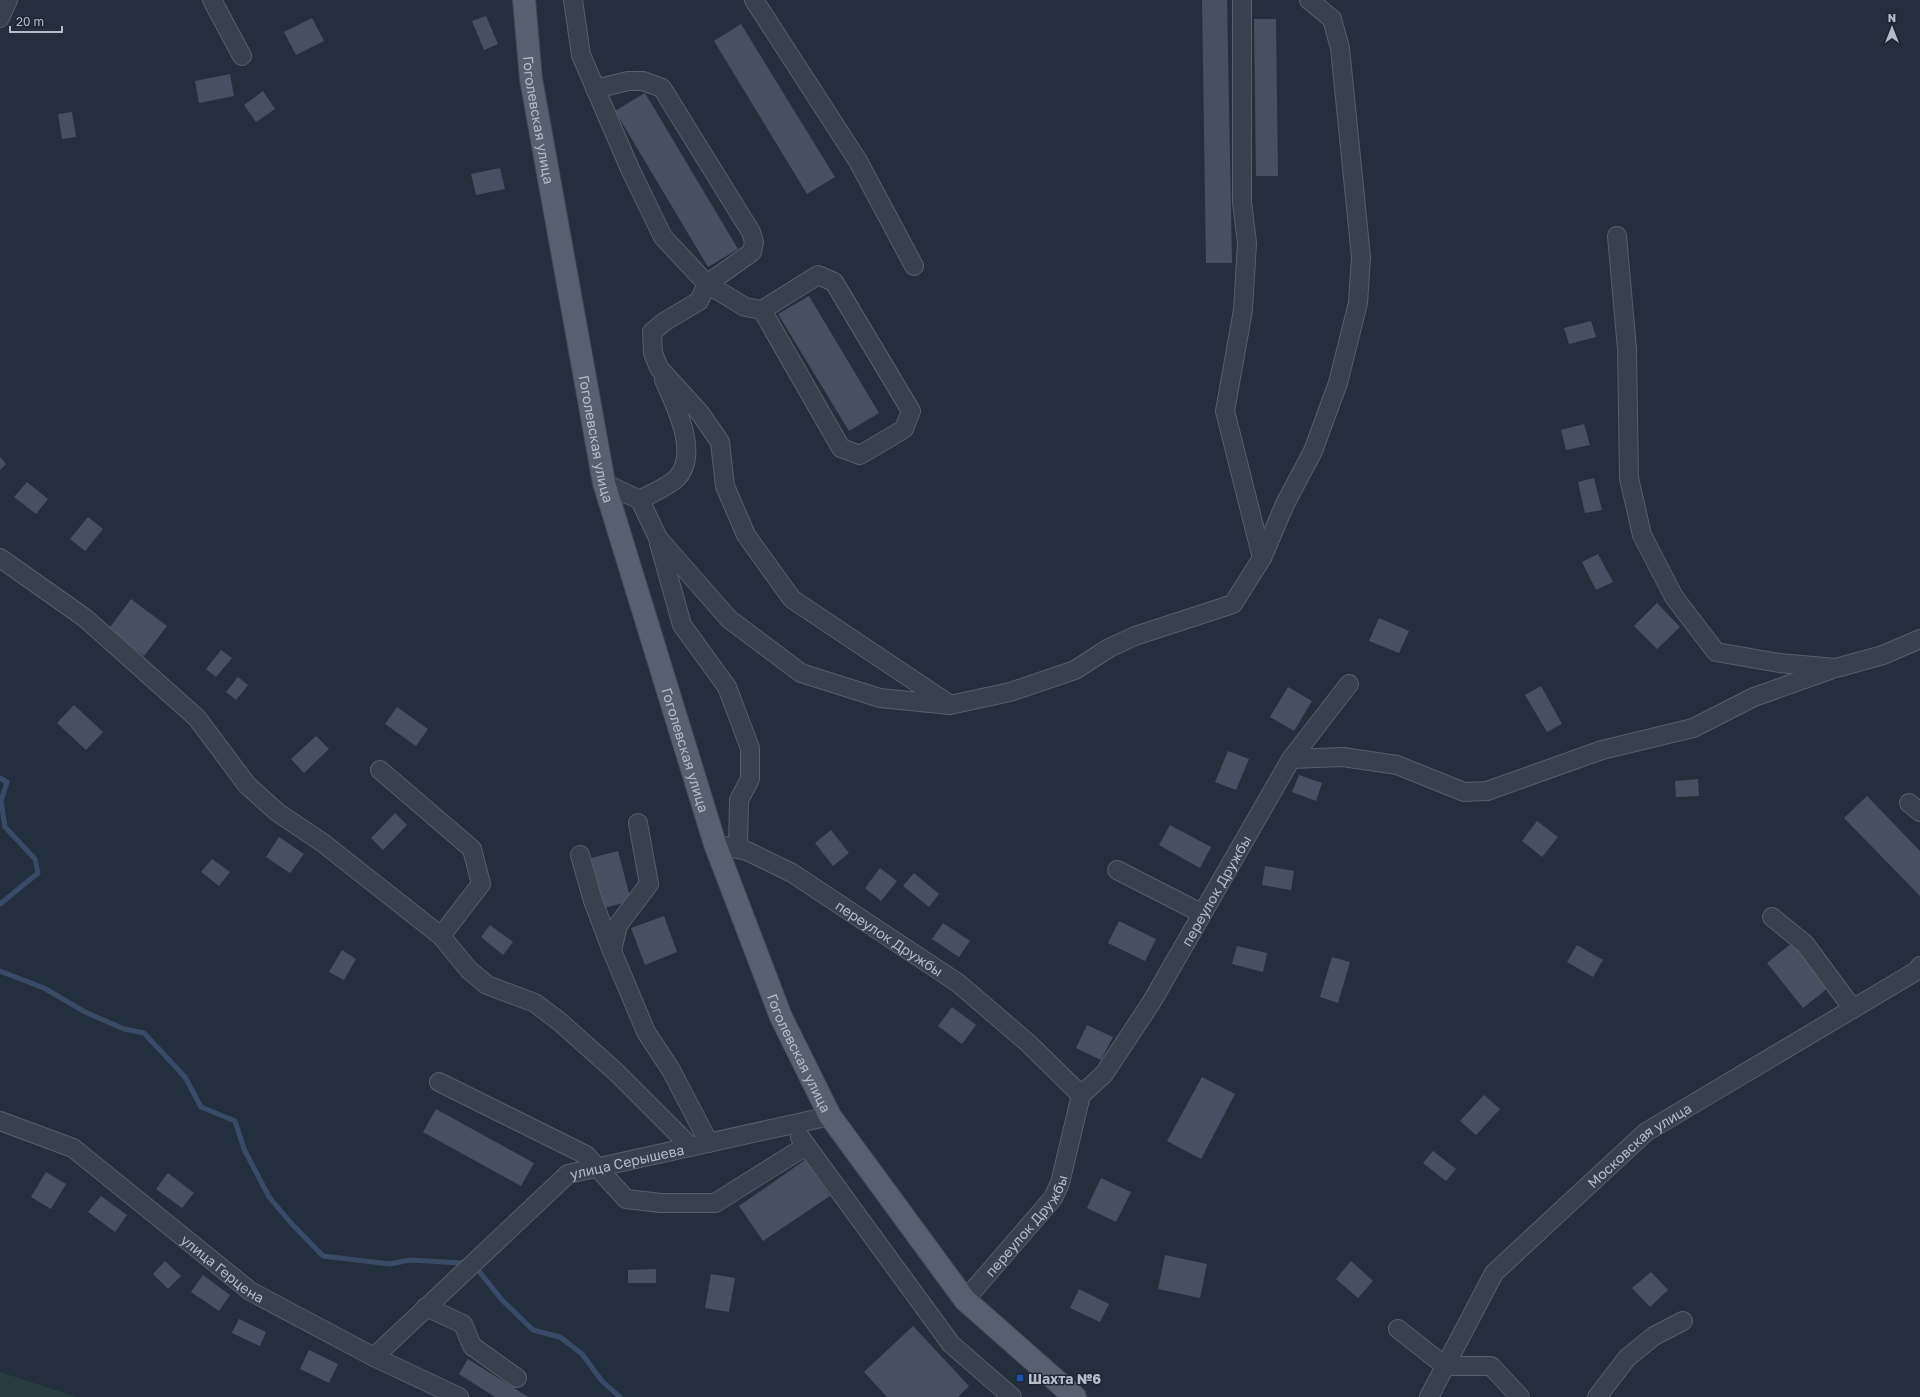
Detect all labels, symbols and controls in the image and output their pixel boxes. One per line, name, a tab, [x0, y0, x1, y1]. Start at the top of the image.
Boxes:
scale bar	[10, 8, 62, 34]
north arrow	[1872, 8, 1912, 48]
text: N	[1888, 11, 1896, 24]
text: 20 m	[16, 14, 44, 29]
street label: Гоголевская улица	[520, 55, 558, 185]
street label: Гоголевская улица	[576, 374, 618, 505]
street label: Гоголевская улица	[659, 685, 713, 814]
street label: переулок Дружбы	[1177, 832, 1254, 949]
street label: переулок Дружбы	[833, 896, 946, 979]
street label: Гоголевская улица	[764, 991, 835, 1115]
street label: Московская улица	[1583, 1099, 1694, 1191]
street label: улица Серышева	[568, 1140, 686, 1182]
street label: переулок Дружбы	[981, 1173, 1070, 1279]
street label: улица Герцена	[178, 1230, 267, 1306]
place label: Шахта №6	[1028, 1370, 1101, 1387]
marker: Шахта №6	[1015, 1373, 1025, 1383]

